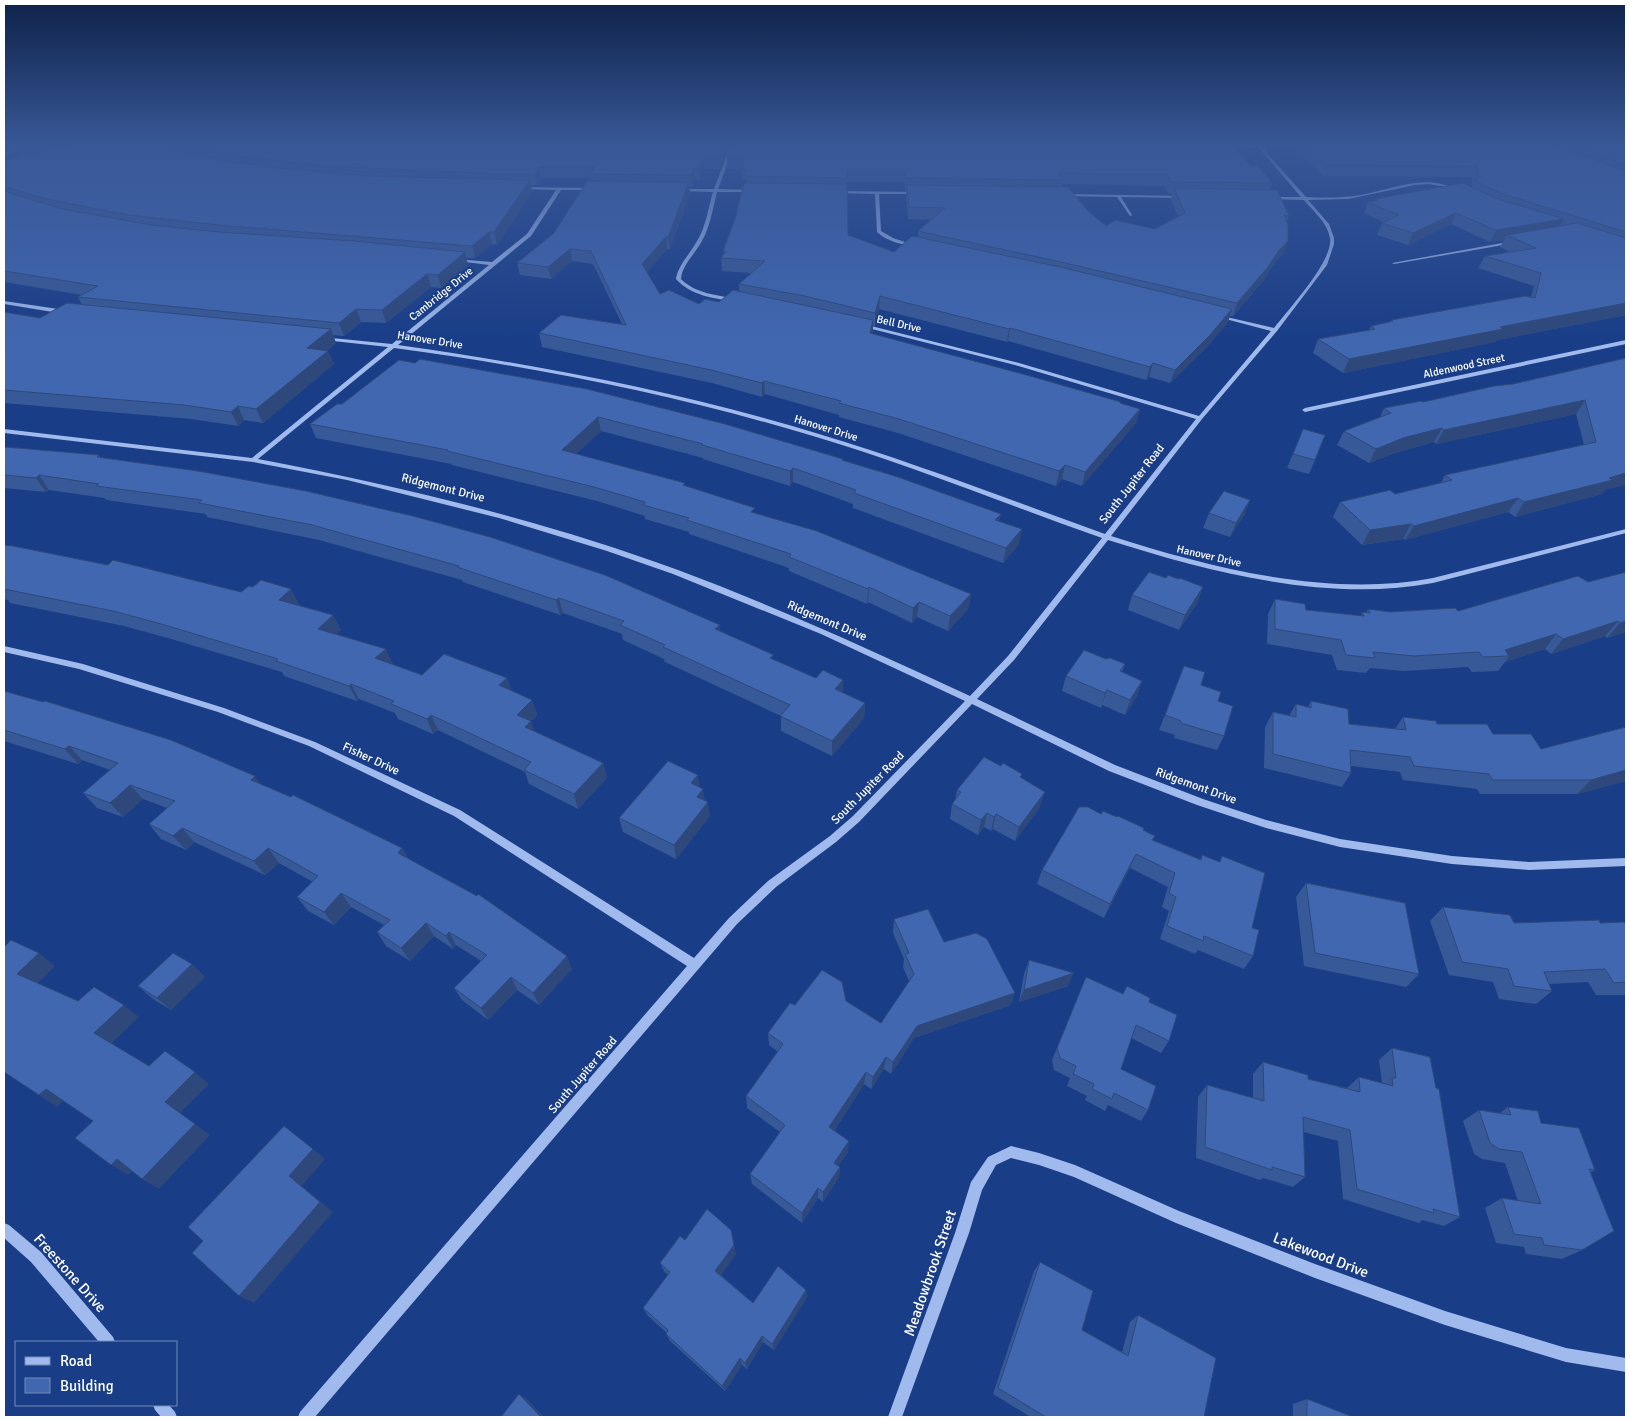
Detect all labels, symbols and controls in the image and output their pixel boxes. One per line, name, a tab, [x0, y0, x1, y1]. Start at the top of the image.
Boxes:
street label: Cambridge Drive	[407, 264, 475, 324]
street label: Bell Drive	[875, 313, 923, 335]
street label: Hanover Drive	[396, 328, 464, 352]
street label: Aldenwood Street	[1422, 351, 1506, 381]
street label: Hanover Drive	[793, 412, 859, 444]
street label: South Jupiter Road	[1096, 441, 1168, 527]
street label: Ridgemont Drive	[400, 470, 486, 506]
street label: Hanover Drive	[1175, 542, 1243, 570]
street label: Ridgemont Drive	[785, 597, 869, 645]
street label: Fisher Drive	[340, 739, 402, 779]
street label: South Jupiter Road	[828, 748, 908, 828]
street label: Ridgemont Drive	[1153, 764, 1239, 808]
street label: South Jupiter Road	[545, 1033, 621, 1117]
street label: Meadowbrook Street	[900, 1208, 960, 1338]
street label: Lakewood Drive	[1271, 1229, 1371, 1281]
street label: Freestone Drive	[30, 1230, 110, 1316]
legend	[15, 1341, 178, 1406]
text: Road	[60, 1352, 92, 1370]
text: Building	[60, 1377, 114, 1395]

